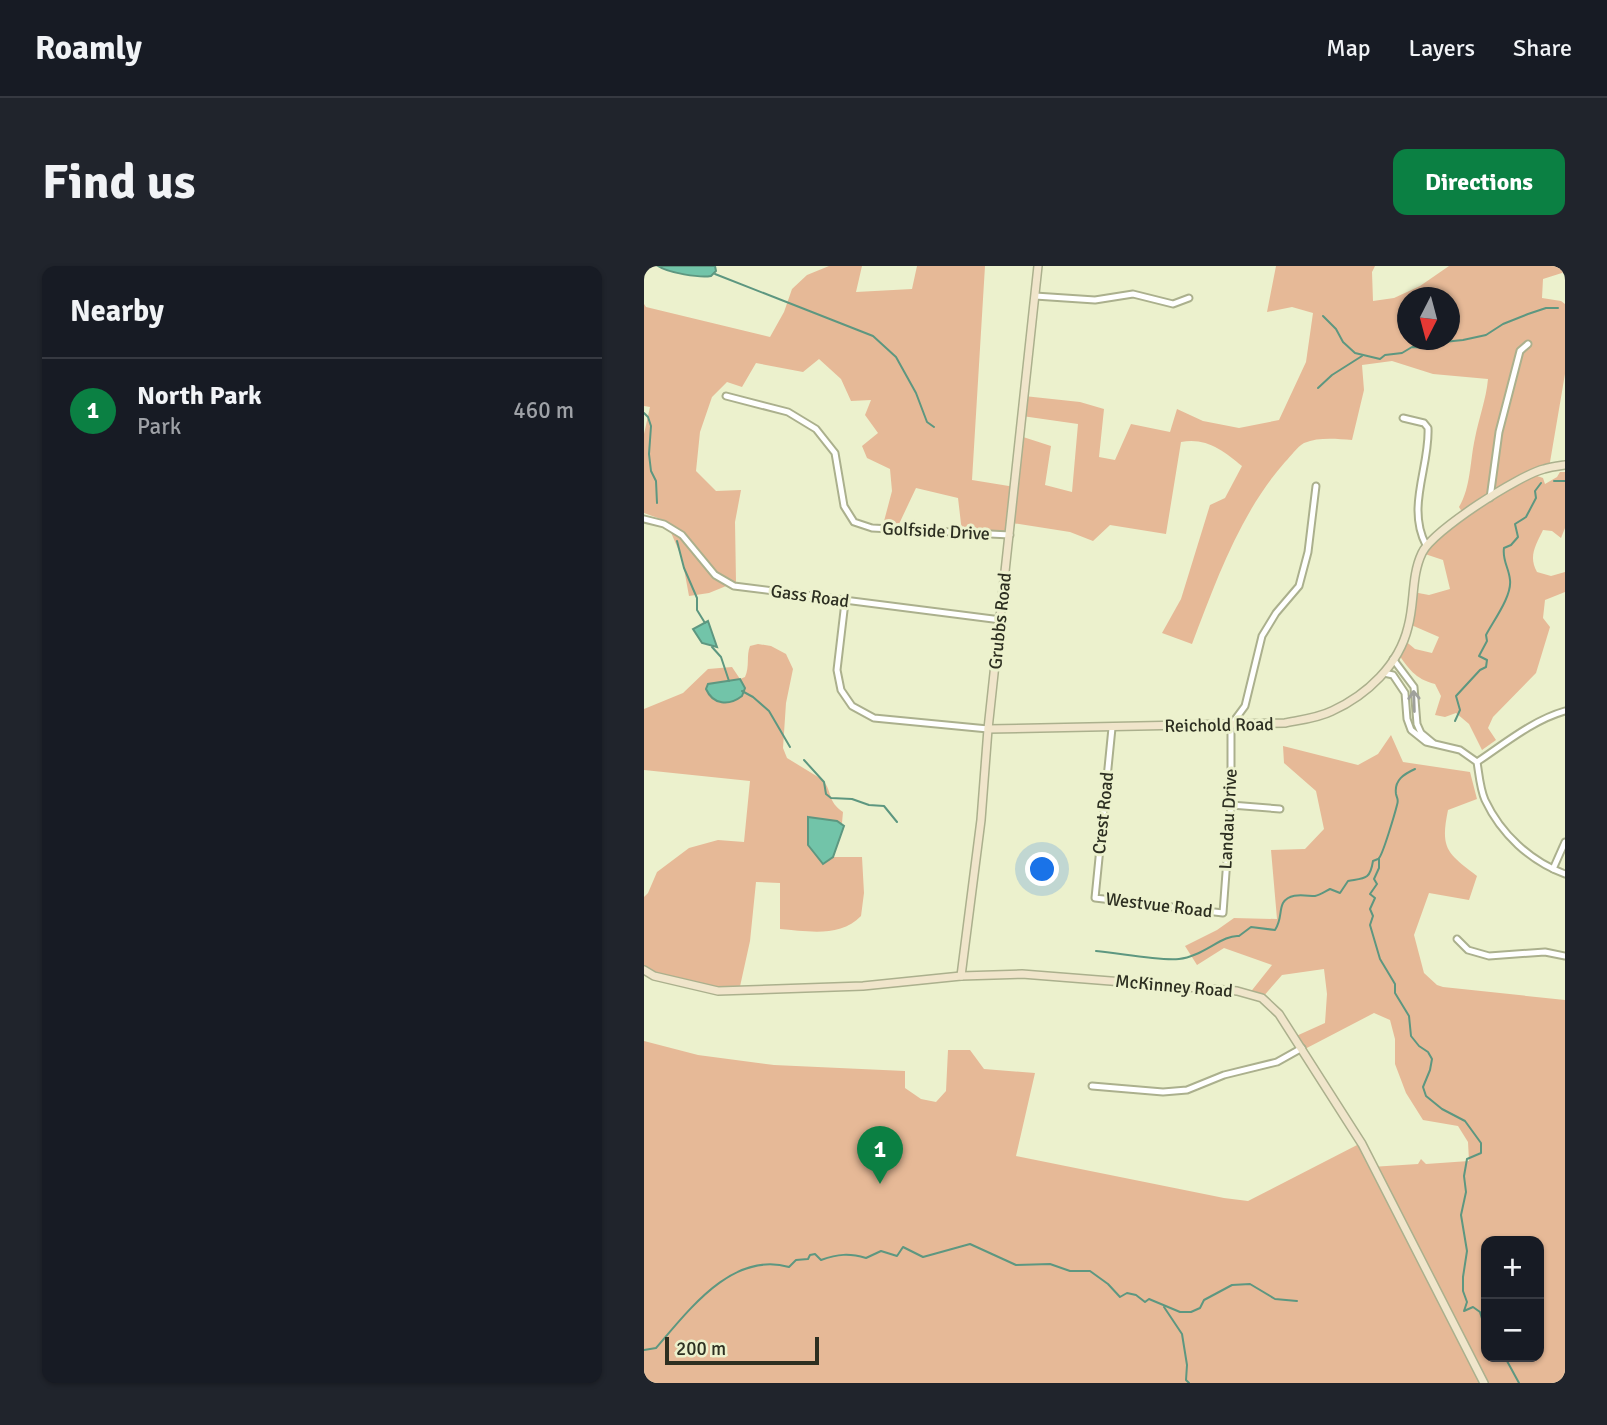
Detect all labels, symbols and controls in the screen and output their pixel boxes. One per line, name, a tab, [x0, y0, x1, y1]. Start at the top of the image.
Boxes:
text: Roamly	[35, 28, 142, 69]
text: Map	[1326, 33, 1371, 63]
text: Layers	[1409, 33, 1475, 63]
text: Share	[1513, 33, 1572, 63]
button: Directions	[1393, 149, 1565, 215]
text: Find us	[42, 152, 195, 212]
north arrow	[1397, 287, 1460, 350]
text: Nearby	[70, 293, 164, 330]
text: North Park	[137, 380, 262, 412]
text: 1	[87, 396, 99, 425]
text: 460 m	[513, 396, 574, 425]
text: Park	[137, 412, 181, 441]
street label: Golfside Drive	[882, 517, 990, 545]
street label: Grubbs Road	[984, 571, 1016, 671]
street label: Gass Road	[769, 580, 851, 612]
one-way arrow	[1408, 690, 1421, 713]
street label: Reichold Road	[1164, 713, 1274, 737]
street label: Landau Drive	[1214, 768, 1242, 870]
street label: Crest Road	[1088, 771, 1118, 855]
your location	[1025, 852, 1059, 886]
street label: Westvue Road	[1104, 888, 1214, 922]
street label: McKinney Road	[1114, 970, 1234, 1002]
pin: 1	[857, 1126, 903, 1184]
map controls	[1481, 1236, 1544, 1362]
button: +	[1481, 1236, 1544, 1299]
button: −	[1481, 1299, 1544, 1362]
scale bar	[665, 1334, 819, 1366]
text: 200 m	[676, 1337, 726, 1361]

